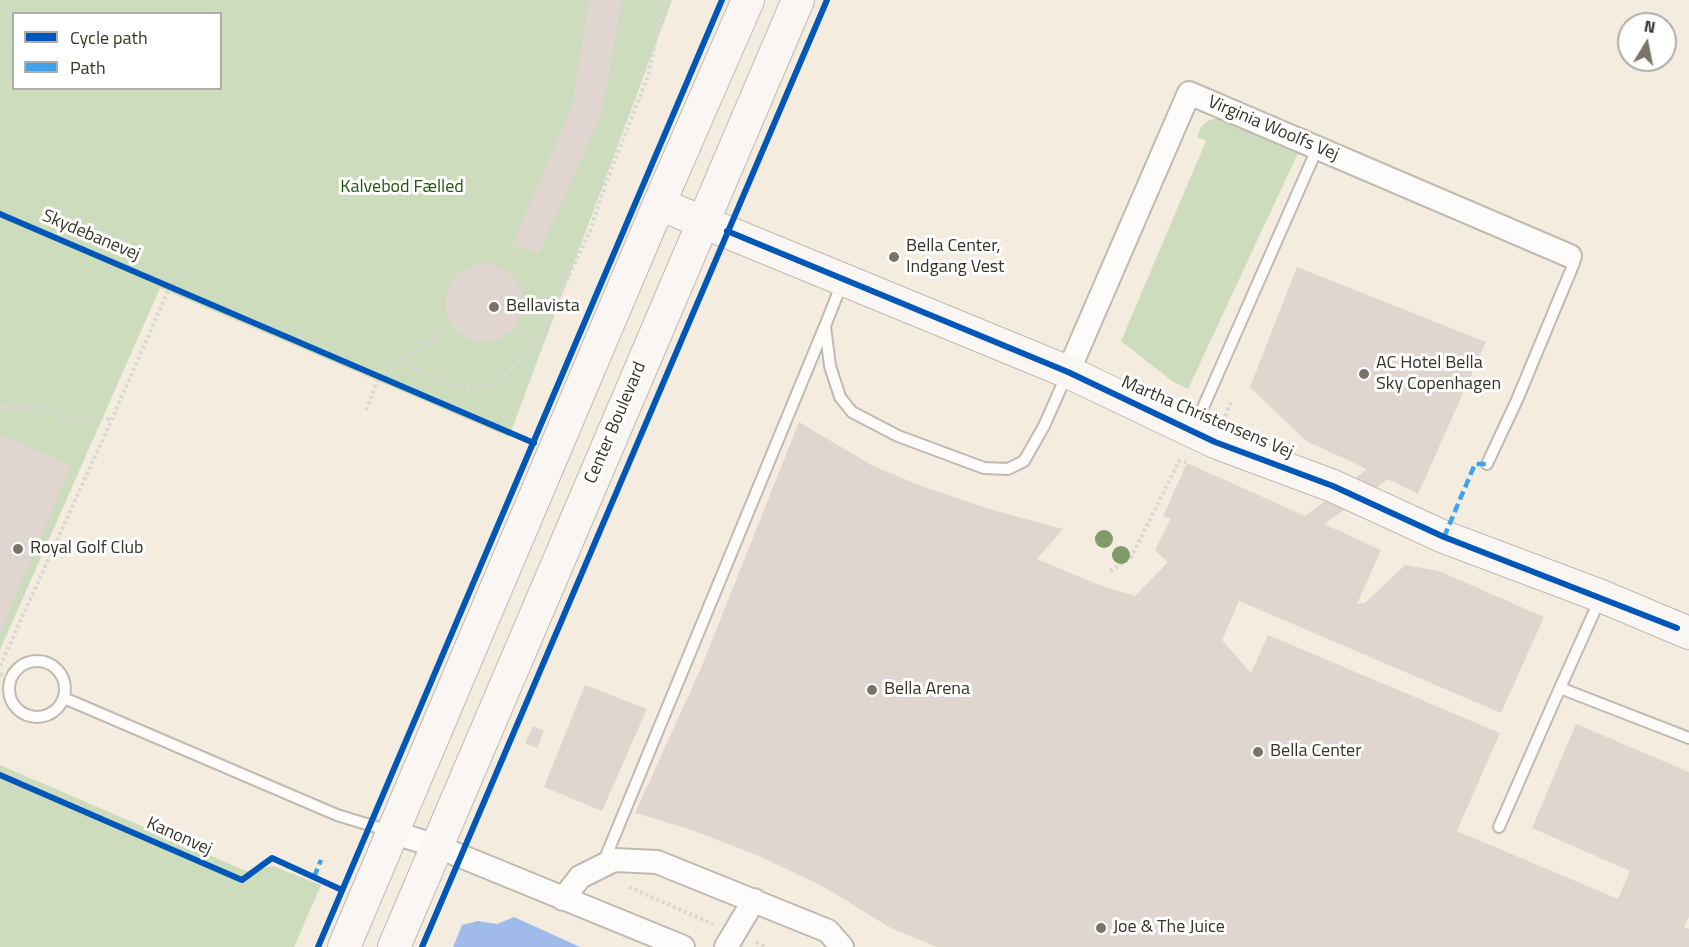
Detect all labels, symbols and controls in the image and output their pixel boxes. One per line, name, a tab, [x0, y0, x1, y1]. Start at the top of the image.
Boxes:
legend	[12, 12, 222, 90]
north arrow	[1617, 12, 1677, 72]
text: N	[1642, 13, 1657, 39]
text: Cycle path	[70, 24, 148, 51]
text: Path	[70, 54, 106, 81]
street label: Virginia Woolfs Vej	[1204, 92, 1342, 166]
park label: Kalvebod Fælled	[340, 177, 464, 199]
street label: Skydebanevej	[39, 206, 143, 266]
place label: Bella Center, Indgang Vest	[906, 236, 1004, 278]
marker: Bella Center, Indgang Vest	[887, 250, 901, 264]
place label: Bellavista	[506, 296, 580, 318]
marker: Bellavista	[487, 300, 501, 314]
place label: AC Hotel Bella Sky Copenhagen	[1376, 353, 1501, 395]
street label: Center Boulevard	[581, 359, 651, 487]
marker: AC Hotel Bella Sky Copenhagen	[1357, 367, 1371, 381]
street label: Martha Christensens Vej	[1118, 372, 1296, 464]
place label: Royal Golf Club	[30, 538, 144, 560]
marker: Royal Golf Club	[11, 542, 25, 556]
place label: Bella Arena	[884, 679, 970, 701]
marker: Bella Arena	[865, 683, 879, 697]
place label: Bella Center	[1270, 741, 1361, 763]
marker: Bella Center	[1251, 745, 1265, 759]
street label: Kanonvej	[143, 813, 215, 861]
place label: Joe & The Juice	[1113, 917, 1225, 939]
marker: Joe & The Juice	[1094, 921, 1108, 935]

